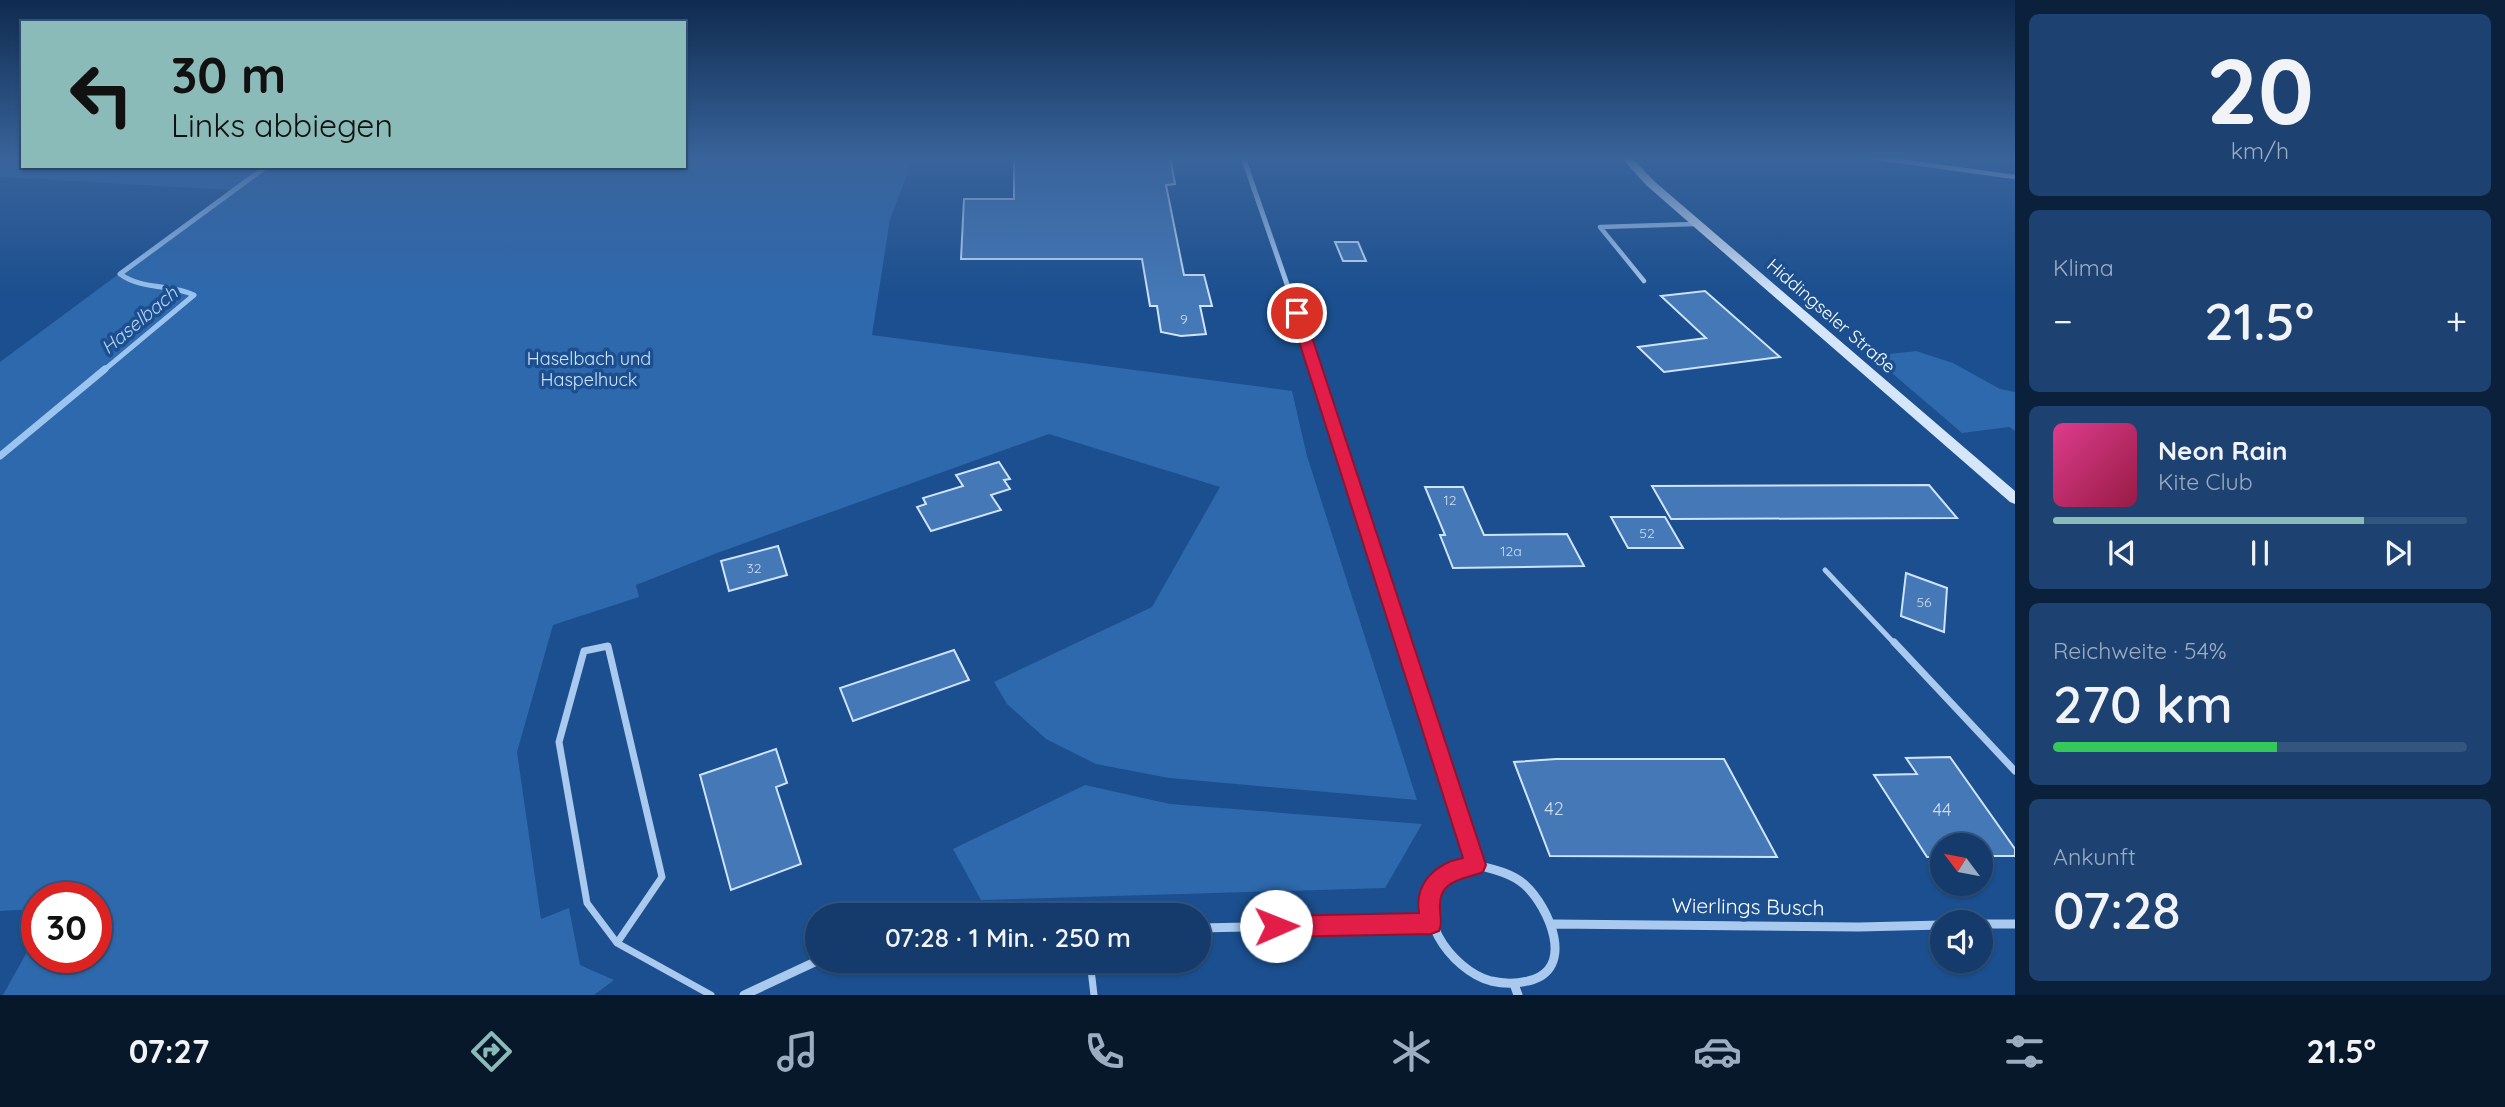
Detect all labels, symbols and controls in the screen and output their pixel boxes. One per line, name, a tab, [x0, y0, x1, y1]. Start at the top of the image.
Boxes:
text: 20	[2206, 33, 2314, 147]
text: 30 m	[171, 44, 286, 105]
icon: left	[56, 49, 147, 140]
text: Links abbiegen	[171, 105, 393, 145]
text: km/h	[2231, 136, 2289, 165]
street label: Hiddingseler Straße	[1762, 253, 1901, 378]
text: Klima	[2053, 253, 2114, 282]
water label: Haselbach	[96, 280, 183, 359]
pin	[1267, 283, 1327, 343]
text: 21.5°	[2204, 288, 2314, 353]
icon: arrive	[1278, 294, 1316, 332]
text: −	[2053, 297, 2073, 345]
text: +	[2446, 297, 2467, 345]
house number: 9	[1180, 310, 1188, 328]
park label: Haselbach und Haspelhuck	[527, 347, 651, 391]
text: Neon Rain	[2158, 434, 2287, 467]
text: Kite Club	[2158, 467, 2253, 496]
house number: 12	[1444, 491, 1457, 509]
house number: 52	[1639, 524, 1655, 542]
icon: previous	[2103, 534, 2141, 572]
icon: pause	[2241, 534, 2279, 572]
icon: next	[2379, 534, 2417, 572]
house number: 12a	[1500, 542, 1522, 560]
house number: 32	[746, 559, 762, 577]
house number: 56	[1916, 593, 1932, 611]
text: Reichweite · 54%	[2053, 636, 2227, 665]
text: 270 km	[2053, 671, 2233, 736]
house number: 42	[1544, 797, 1564, 820]
house number: 44	[1933, 798, 1951, 821]
north arrow	[1930, 833, 1993, 896]
map controls	[1930, 833, 1993, 973]
text: Ankunft	[2053, 842, 2136, 871]
text: 07:28	[2053, 877, 2181, 942]
speed limit sign: 30	[21, 882, 112, 973]
position arrow	[1239, 889, 1313, 963]
street label: Wierlings Busch	[1671, 892, 1825, 920]
button: sound	[1930, 910, 1993, 973]
text: 07:28 · 1 Min. · 250 m	[885, 921, 1131, 954]
icon: directions	[467, 1027, 516, 1076]
icon: music	[773, 1027, 822, 1076]
icon: phone	[1080, 1027, 1129, 1076]
icon: climate	[1387, 1027, 1436, 1076]
icon: car	[1693, 1027, 1742, 1076]
icon: filters	[2000, 1027, 2049, 1076]
text: 07:27	[129, 1031, 209, 1071]
text: 21.5°	[2307, 1031, 2376, 1071]

